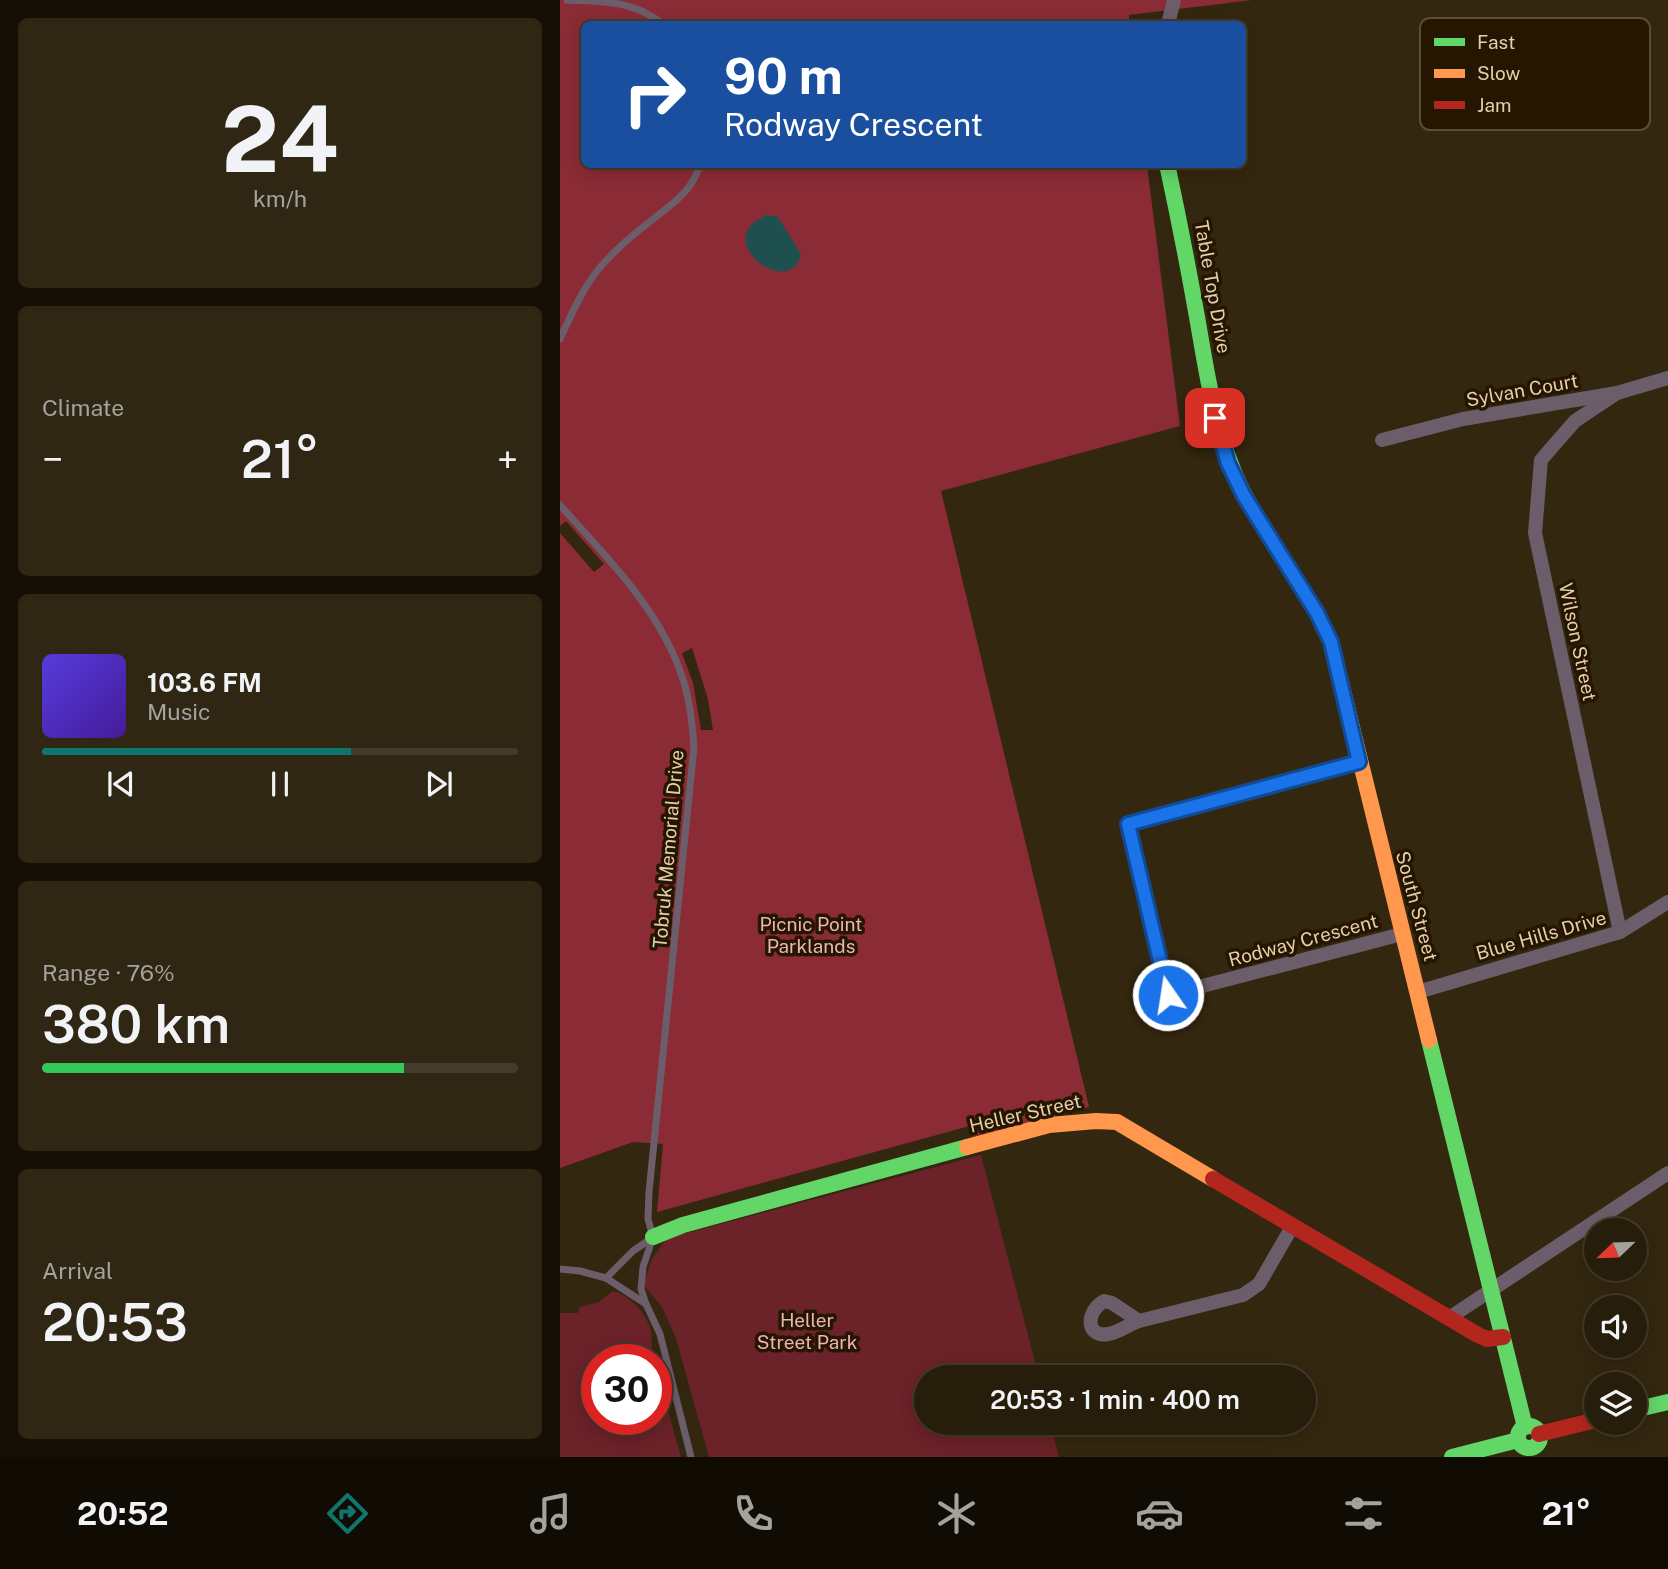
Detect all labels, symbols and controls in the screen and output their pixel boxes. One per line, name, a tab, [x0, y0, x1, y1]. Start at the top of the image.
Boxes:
legend	[1420, 18, 1650, 130]
text: Fast	[1477, 31, 1515, 53]
text: 90 m	[724, 47, 843, 105]
icon: right	[609, 49, 700, 140]
text: Slow	[1477, 62, 1521, 84]
text: 24	[221, 86, 339, 192]
text: Jam	[1477, 94, 1511, 116]
text: Rodway Crescent	[724, 106, 983, 143]
text: km/h	[253, 185, 307, 212]
street label: Table Top Drive	[1190, 219, 1236, 355]
street label: Sylvan Court	[1464, 369, 1580, 411]
pin	[1185, 388, 1245, 448]
text: Climate	[42, 394, 124, 421]
icon: arrive	[1196, 399, 1234, 437]
text: 21°	[241, 429, 319, 490]
text: −	[42, 437, 63, 482]
text: +	[497, 437, 518, 482]
street label: Wilson Street	[1555, 581, 1601, 703]
text: 103.6 FM	[147, 667, 262, 698]
text: Music	[147, 698, 211, 725]
street label: Tobruk Memorial Drive	[648, 749, 688, 949]
icon: previous	[102, 765, 140, 803]
icon: pause	[261, 765, 299, 803]
icon: next	[420, 765, 458, 803]
street label: South Street	[1392, 849, 1442, 963]
street label: Blue Hills Drive	[1473, 906, 1609, 964]
street label: Rodway Crescent	[1226, 909, 1380, 971]
park label: Picnic Point Parklands	[760, 913, 862, 957]
position arrow	[1131, 958, 1205, 1032]
text: Range · 76%	[42, 959, 175, 986]
text: 380 km	[42, 994, 230, 1055]
street label: Heller Street	[967, 1089, 1083, 1137]
north arrow	[1584, 1218, 1647, 1281]
map controls	[1584, 1218, 1647, 1435]
text: Arrival	[42, 1257, 113, 1284]
text: 20:53	[42, 1292, 188, 1353]
button: sound	[1584, 1295, 1647, 1358]
park label: Heller Street Park	[757, 1309, 858, 1353]
speed limit sign: 30	[581, 1344, 672, 1435]
button: layers	[1584, 1372, 1647, 1435]
text: 20:53 · 1 min · 400 m	[990, 1384, 1240, 1415]
icon: directions	[323, 1489, 372, 1538]
icon: music	[526, 1489, 575, 1538]
icon: phone	[729, 1489, 778, 1538]
icon: climate	[932, 1489, 981, 1538]
icon: car	[1135, 1489, 1184, 1538]
icon: filters	[1339, 1489, 1388, 1538]
text: 20:52	[77, 1495, 169, 1532]
text: 21°	[1542, 1495, 1591, 1532]

